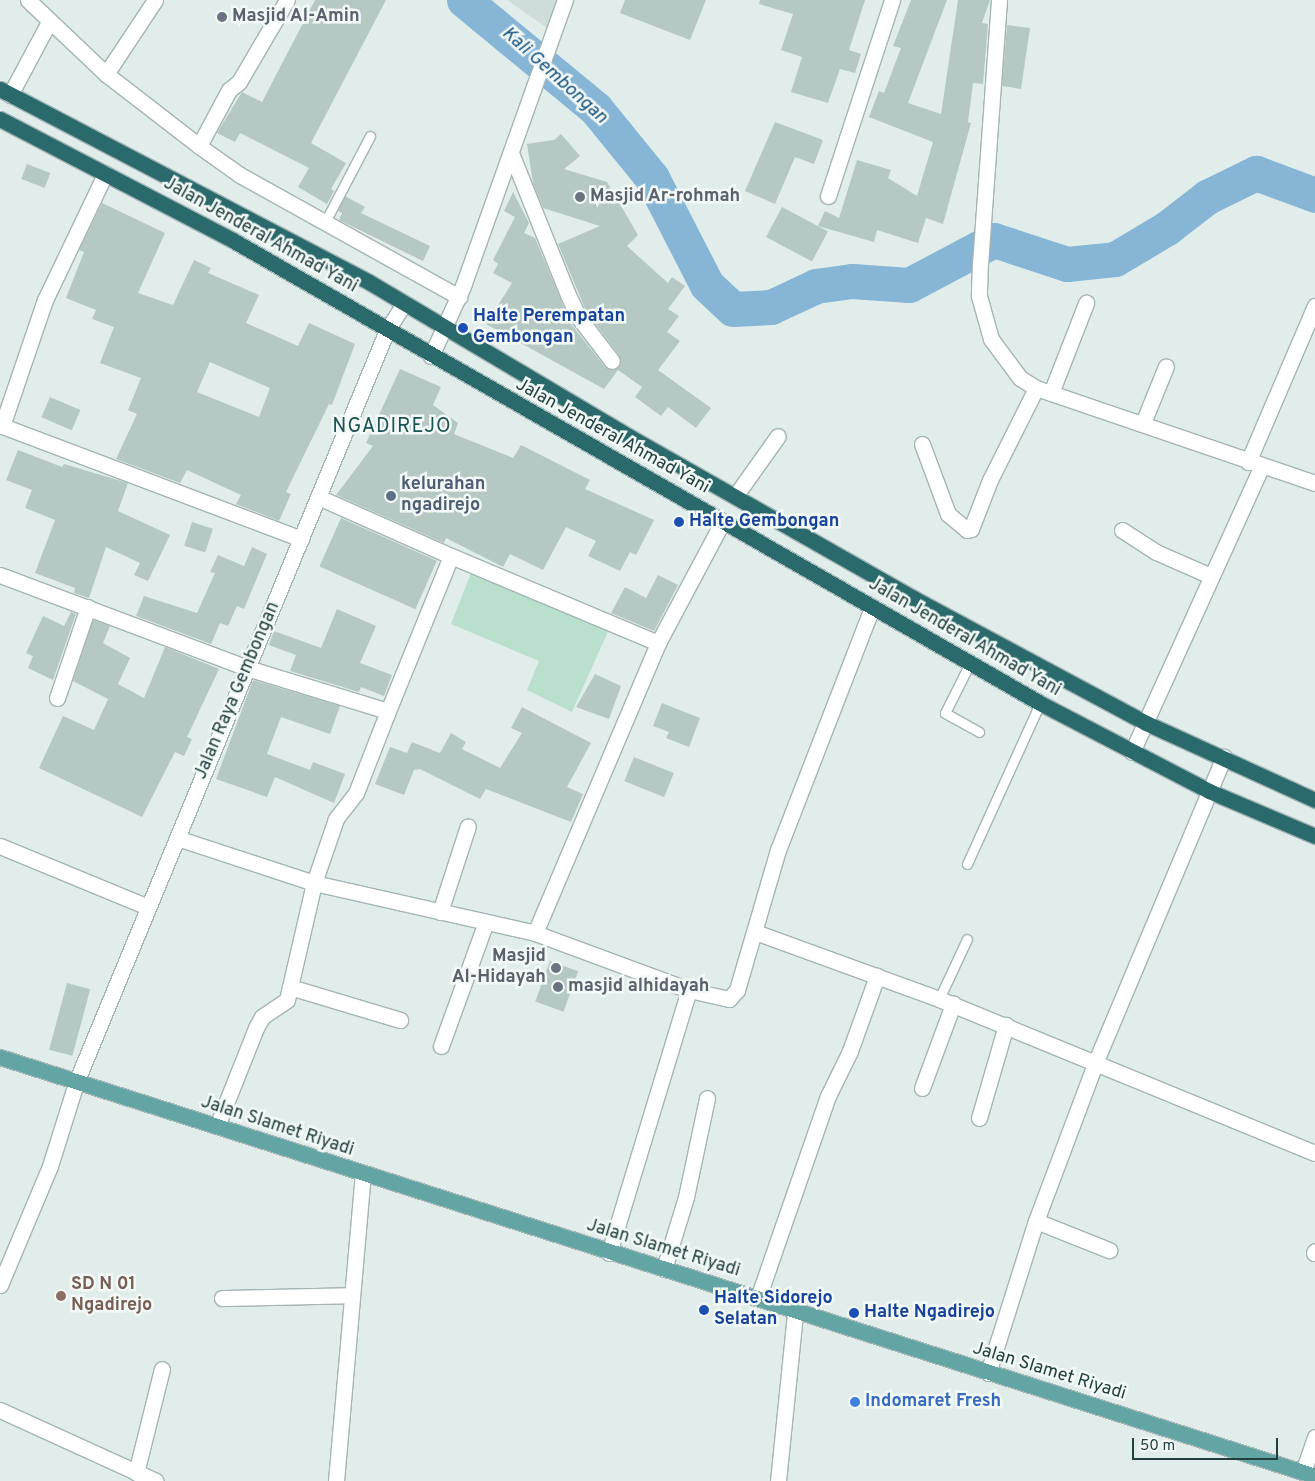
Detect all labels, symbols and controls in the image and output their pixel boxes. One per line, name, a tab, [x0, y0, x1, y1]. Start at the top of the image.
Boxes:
place label: Masjid Al-Amin	[232, 6, 360, 28]
marker: Masjid Al-Amin	[216, 11, 228, 23]
water label: Kali Gembongan	[496, 23, 612, 129]
street label: Jalan Jenderal Ahmad Yani	[159, 173, 361, 299]
place label: Masjid Ar-rohmah	[590, 186, 741, 208]
marker: Masjid Ar-rohmah	[574, 191, 586, 203]
place label: Halte Perempatan Gembongan	[473, 307, 625, 350]
marker: Halte Perempatan Gembongan	[457, 322, 469, 334]
street label: Jalan Jenderal Ahmad Yani	[511, 374, 713, 500]
district label: NGADIREJO	[331, 415, 453, 439]
place label: kelurahan ngadirejo	[401, 475, 485, 518]
marker: kelurahan ngadirejo	[385, 490, 397, 502]
place label: Halte Gembongan	[689, 511, 839, 533]
marker: Halte Gembongan	[673, 516, 685, 528]
street label: Jalan Jenderal Ahmad Yani	[863, 574, 1065, 702]
street label: Jalan Raya Gembongan	[191, 599, 285, 783]
place label: Masjid Al-Hidayah	[452, 947, 546, 990]
marker: Masjid Al-Hidayah	[550, 962, 562, 974]
place label: masjid alhidayah	[568, 976, 710, 998]
marker: masjid alhidayah	[552, 981, 564, 993]
street label: Jalan Slamet Riyadi	[198, 1092, 356, 1162]
street label: Jalan Slamet Riyadi	[584, 1215, 742, 1283]
place label: SD N 01 Ngadirejo	[71, 1275, 152, 1318]
place label: Halte Sidorejo Selatan	[714, 1289, 833, 1332]
marker: SD N 01 Ngadirejo	[55, 1290, 67, 1302]
place label: Halte Ngadirejo	[864, 1302, 995, 1324]
marker: Halte Sidorejo Selatan	[698, 1304, 710, 1316]
marker: Halte Ngadirejo	[848, 1307, 860, 1319]
street label: Jalan Slamet Riyadi	[970, 1338, 1128, 1406]
place label: Indomaret Fresh	[865, 1391, 1001, 1413]
marker: Indomaret Fresh	[849, 1396, 861, 1408]
scale bar	[1135, 1428, 1281, 1460]
text: 50 m	[1140, 1437, 1175, 1456]

